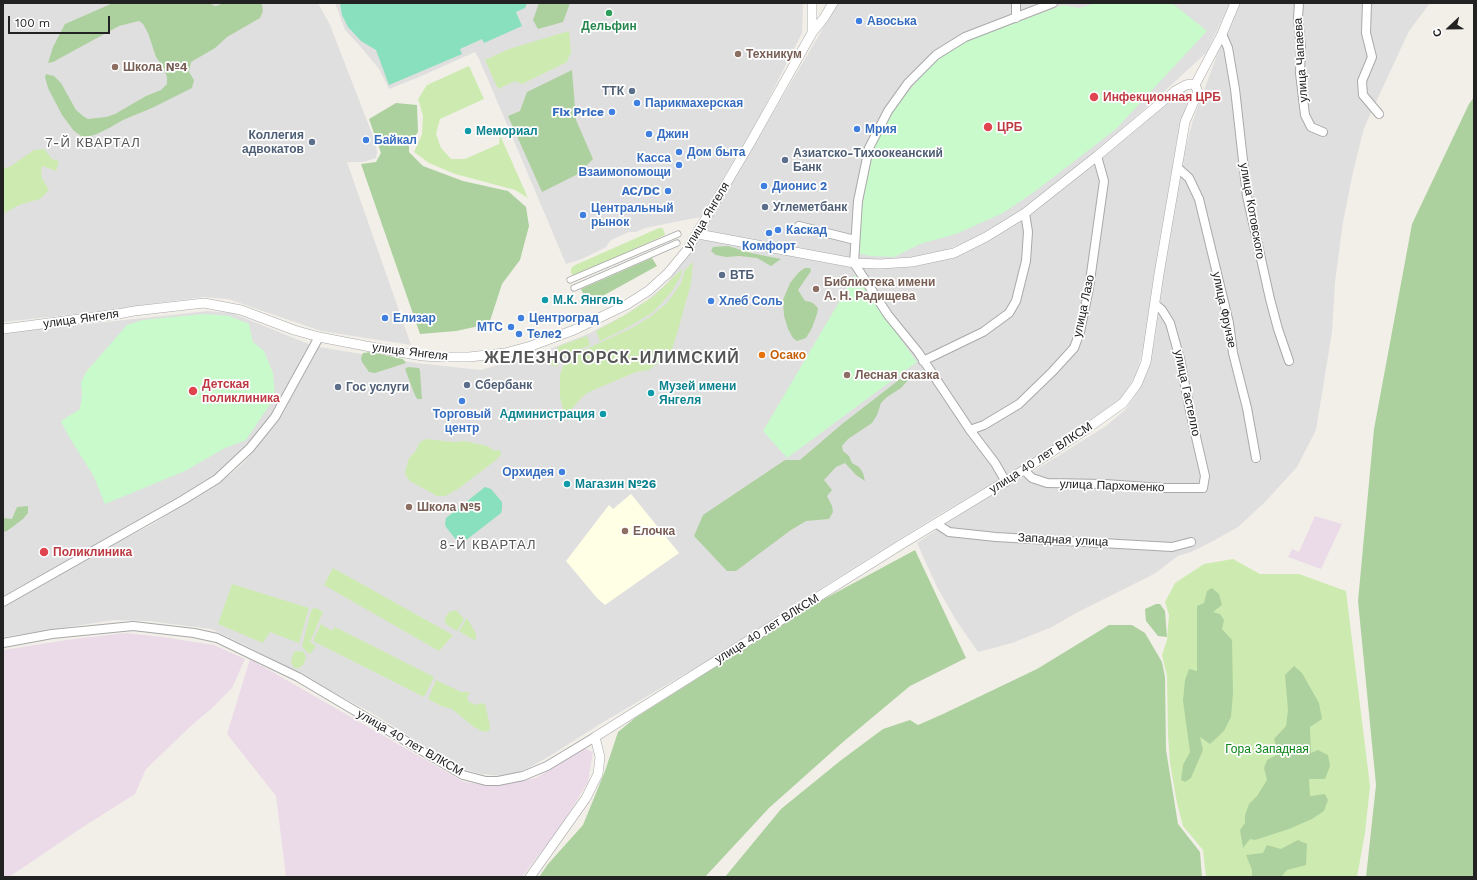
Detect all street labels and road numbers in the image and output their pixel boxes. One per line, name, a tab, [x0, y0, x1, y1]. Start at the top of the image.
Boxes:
street label: улица Чапаева	[1291, 17, 1311, 103]
street label: улица Котовского	[1236, 162, 1268, 260]
street label: улица Янгеля	[681, 180, 733, 252]
street label: улица Фрунзе	[1209, 271, 1239, 349]
street label: улица Лазо	[1070, 273, 1098, 339]
street label: улица Янгеля	[42, 307, 120, 331]
street label: улица Янгеля	[371, 340, 449, 364]
street label: улица Гастелло	[1171, 348, 1203, 438]
street label: улица 40 лет ВЛКСМ	[987, 419, 1095, 497]
street label: улица Пархоменко	[1059, 477, 1165, 495]
street label: Западная улица	[1017, 530, 1109, 550]
street label: улица 40 лет ВЛКСМ	[712, 591, 822, 667]
street label: улица 40 лет ВЛКСМ	[354, 707, 466, 779]

